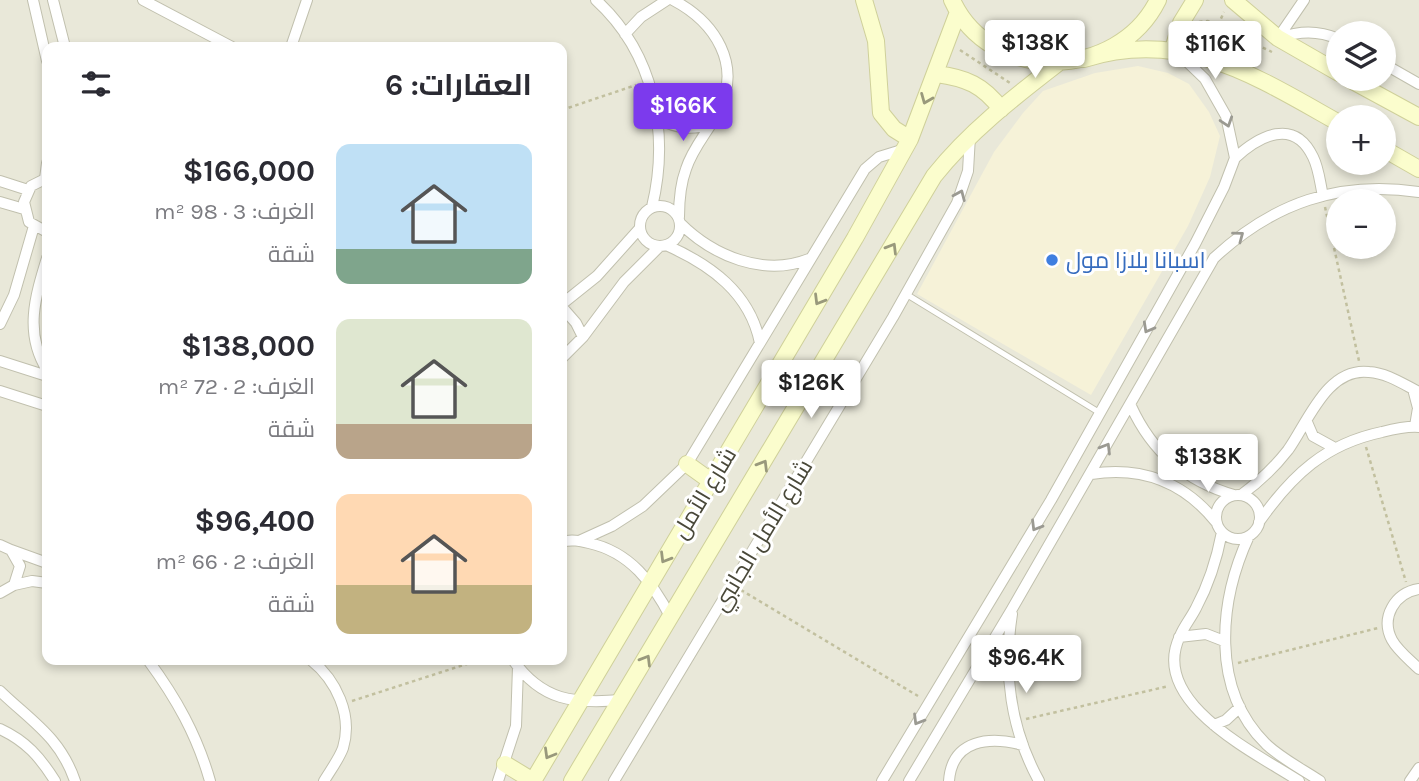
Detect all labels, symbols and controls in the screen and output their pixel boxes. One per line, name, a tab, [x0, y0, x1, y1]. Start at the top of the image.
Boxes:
pin: $138K	[986, 20, 1084, 80]
map controls	[1326, 21, 1396, 259]
button: layers	[1326, 21, 1396, 91]
pin: $116K	[1166, 22, 1264, 81]
text: $138K	[1001, 29, 1069, 56]
text: $116K	[1184, 30, 1246, 57]
icon: filters	[77, 65, 115, 103]
text: العقارات: 6	[385, 67, 532, 103]
pin: $166K	[634, 83, 732, 143]
text: $166K	[649, 92, 717, 119]
one-way arrow	[921, 93, 935, 105]
button: +	[1326, 105, 1396, 175]
one-way arrow	[1219, 116, 1233, 128]
text: $166,000	[183, 153, 315, 189]
icon: home	[392, 172, 476, 256]
one-way arrow	[952, 189, 966, 202]
button: −	[1326, 189, 1396, 259]
text: الغرف: 3 · 98 m²	[154, 198, 315, 225]
one-way arrow	[1232, 232, 1244, 245]
text: شقة	[268, 241, 315, 268]
one-way arrow	[883, 243, 896, 256]
place label: اسبانا بلازا مول	[1066, 247, 1206, 274]
marker: اسبانا بلازا مول	[1044, 252, 1060, 268]
one-way arrow	[814, 292, 827, 305]
one-way arrow	[1143, 320, 1156, 333]
text: $138,000	[181, 328, 315, 364]
icon: home	[392, 347, 476, 431]
pin: $126K	[762, 360, 860, 420]
text: $126K	[778, 369, 844, 396]
text: الغرف: 2 · 72 m²	[158, 373, 315, 400]
text: شقة	[268, 416, 315, 443]
pin: $138K	[1159, 434, 1257, 494]
street label: شارع الأمل	[667, 443, 744, 545]
one-way arrow	[1098, 443, 1111, 456]
text: $138K	[1174, 443, 1242, 470]
street label: شارع الأمل الجانبي	[707, 455, 822, 618]
one-way arrow	[755, 459, 768, 472]
text: $96,400	[194, 503, 315, 539]
one-way arrow	[1031, 518, 1044, 531]
icon: home	[392, 522, 476, 606]
text: الغرف: 2 · 66 m²	[155, 548, 315, 575]
one-way arrow	[661, 551, 674, 564]
text: شقة	[268, 591, 315, 618]
pin: $96.4K	[969, 636, 1083, 695]
text: $96.4K	[987, 644, 1065, 671]
one-way arrow	[637, 654, 650, 667]
one-way arrow	[914, 713, 927, 726]
one-way arrow	[544, 746, 557, 759]

